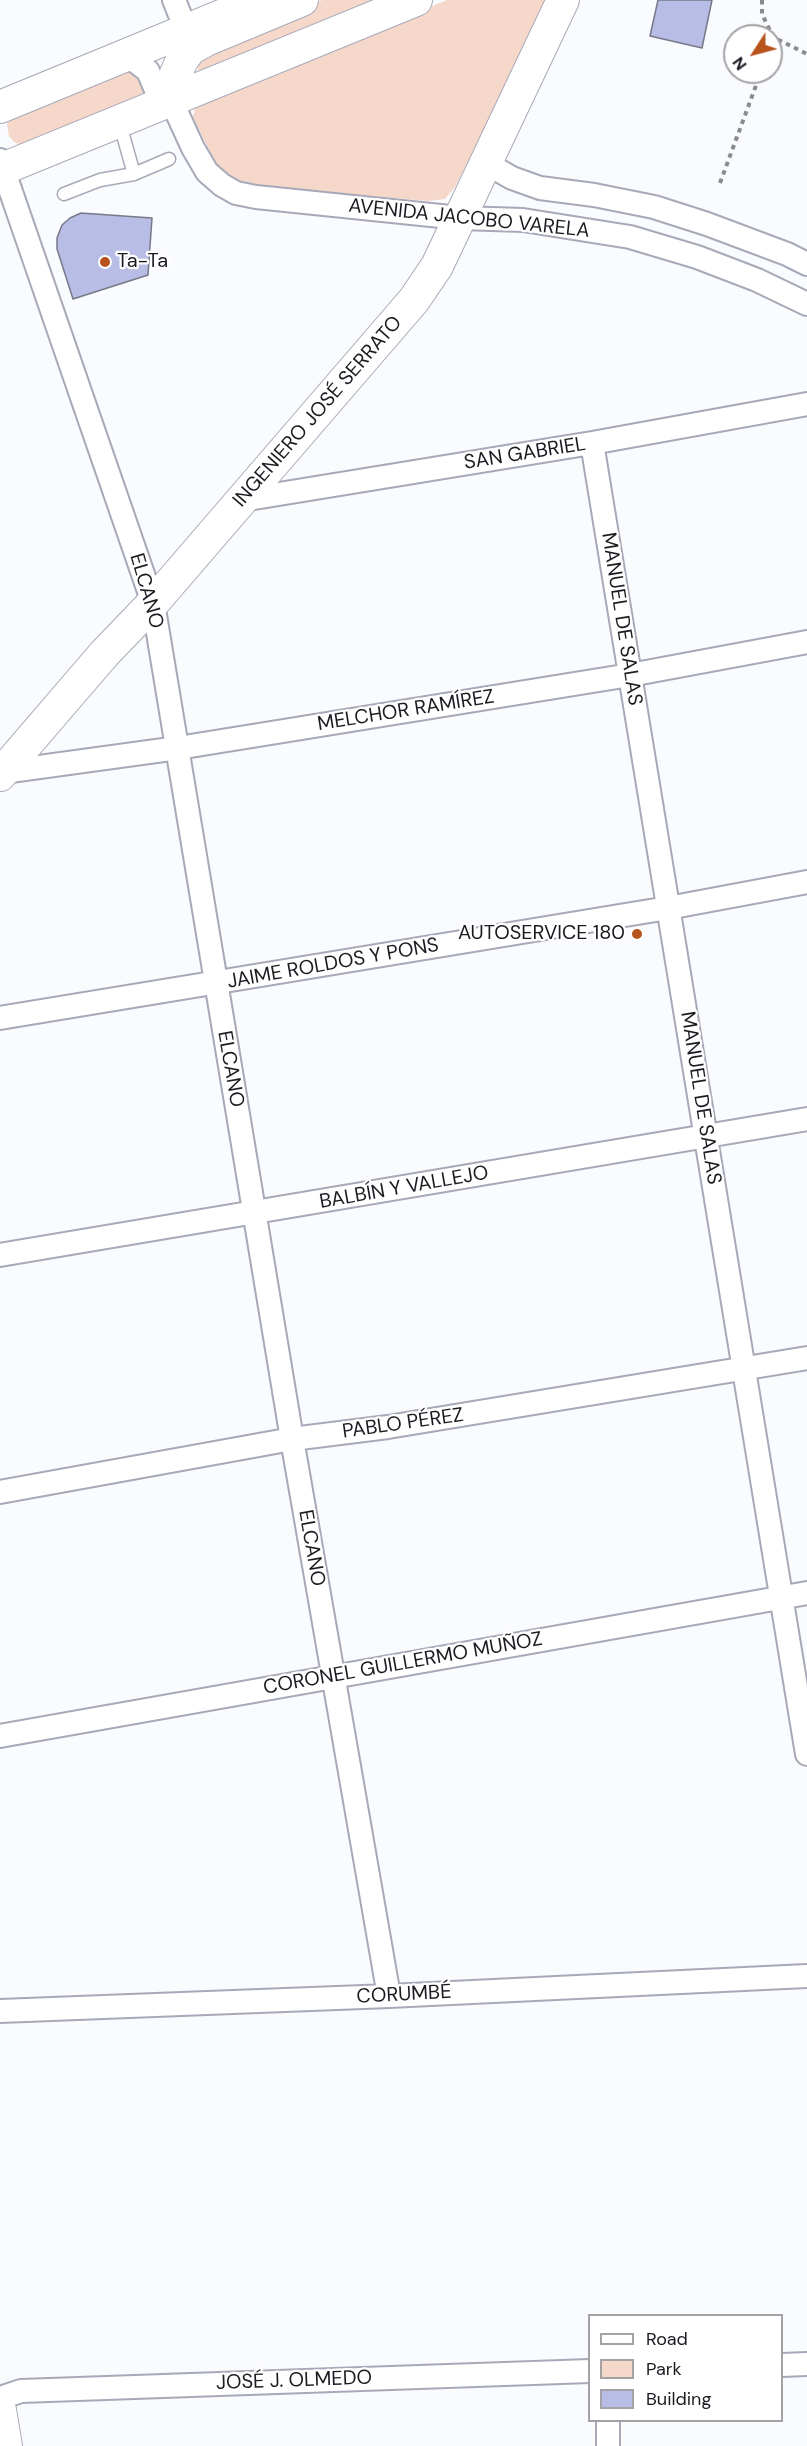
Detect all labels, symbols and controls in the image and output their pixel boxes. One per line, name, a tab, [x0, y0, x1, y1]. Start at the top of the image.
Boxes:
north arrow	[723, 24, 783, 84]
text: N	[728, 53, 752, 75]
street label: AVENIDA JACOBO VARELA	[347, 194, 591, 244]
place label: Ta-Ta	[117, 250, 168, 274]
marker: Ta-Ta	[98, 255, 112, 269]
street label: INGENIERO JOSÉ SERRATO	[228, 311, 408, 513]
street label: SAN GABRIEL	[462, 433, 588, 475]
street label: MANUEL DE SALAS	[595, 531, 647, 707]
street label: ELCANO	[124, 551, 168, 631]
street label: MELCHOR RAMÍREZ	[316, 685, 496, 737]
place label: AUTOSERVICE 180	[458, 922, 625, 946]
marker: AUTOSERVICE 180	[630, 927, 644, 941]
street label: JAIME ROLDOS Y PONS	[225, 934, 441, 994]
street label: MANUEL DE SALAS	[674, 1010, 726, 1186]
street label: ELCANO	[211, 1029, 249, 1109]
street label: BALBÍN Y VALLEJO	[318, 1161, 490, 1215]
street label: PABLO PÉREZ	[341, 1404, 465, 1444]
street label: ELCANO	[292, 1508, 330, 1588]
street label: CORONEL GUILLERMO MUÑOZ	[262, 1628, 544, 1700]
street label: CORUMBÉ	[356, 1981, 452, 2009]
legend	[588, 2314, 783, 2422]
text: Road	[646, 2327, 688, 2351]
text: Park	[646, 2357, 682, 2381]
street label: JOSÉ J. OLMEDO	[216, 2366, 372, 2396]
text: Building	[646, 2387, 711, 2411]

